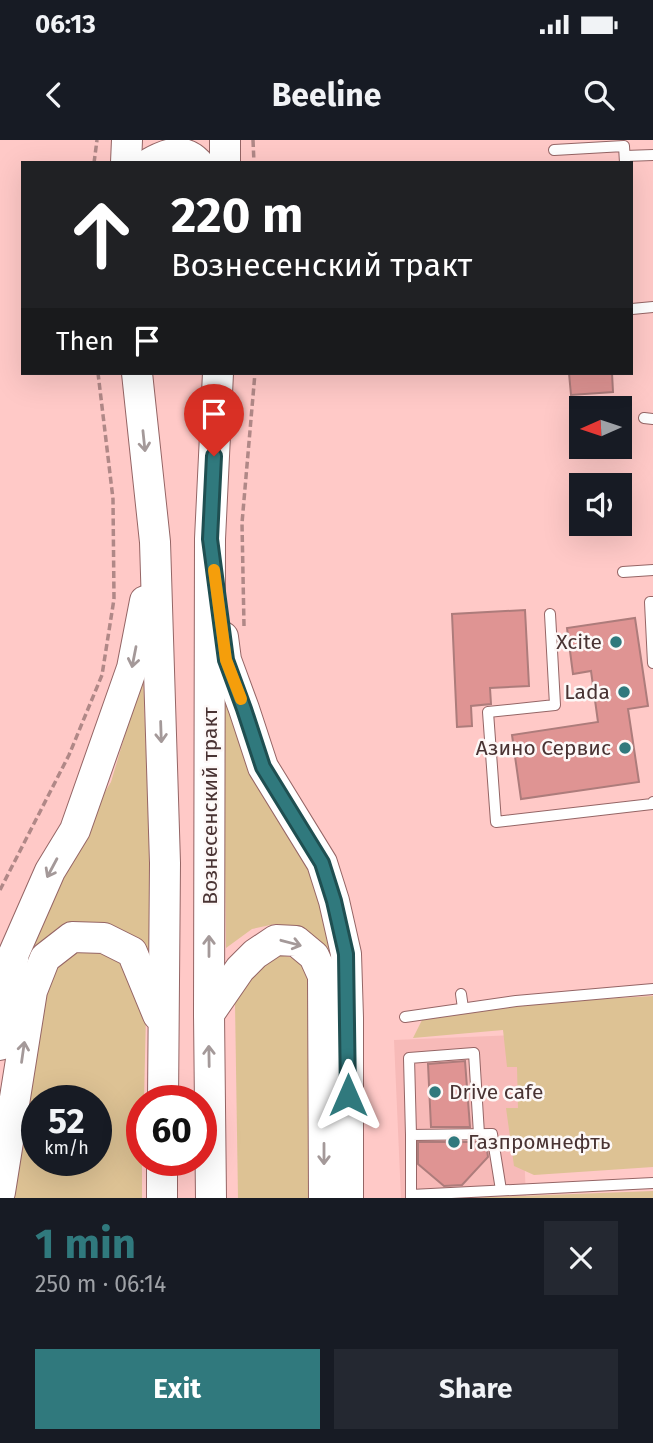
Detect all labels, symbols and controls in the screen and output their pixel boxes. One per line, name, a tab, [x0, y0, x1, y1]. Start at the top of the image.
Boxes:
text: 06:13	[35, 9, 96, 40]
icon: back	[35, 76, 73, 114]
text: Beeline	[272, 76, 381, 114]
icon: search	[580, 76, 618, 114]
text: 220 m	[171, 186, 303, 245]
icon: ahead	[56, 189, 147, 280]
text: Вознесенский тракт	[171, 246, 472, 284]
icon: arrive	[128, 322, 166, 360]
text: Then	[56, 326, 114, 357]
pin	[184, 384, 244, 456]
icon: arrive	[195, 395, 233, 433]
north arrow	[569, 396, 632, 458]
map controls	[569, 396, 632, 536]
one-way arrow	[138, 429, 151, 451]
button: sound	[569, 473, 632, 536]
place label: Xcite	[556, 629, 602, 655]
marker: Xcite	[608, 634, 624, 650]
one-way arrow	[127, 645, 140, 668]
place label: Lada	[564, 679, 610, 705]
marker: Lada	[616, 684, 632, 700]
street label: Вознесенский тракт	[197, 707, 223, 905]
one-way arrow	[154, 721, 168, 744]
place label: Азино Сервис	[476, 735, 611, 761]
marker: Азино Сервис	[617, 740, 633, 756]
one-way arrow	[45, 858, 59, 878]
one-way arrow	[202, 935, 216, 958]
one-way arrow	[279, 937, 301, 950]
one-way arrow	[17, 1041, 30, 1064]
one-way arrow	[202, 1045, 216, 1068]
position arrow	[311, 1058, 385, 1132]
place label: Drive cafe	[449, 1079, 543, 1105]
marker: Drive cafe	[427, 1084, 443, 1100]
speed limit sign: 60	[126, 1085, 217, 1176]
text: 52	[48, 1100, 85, 1142]
place label: Газпромнефть	[468, 1129, 611, 1155]
marker: Газпромнефть	[446, 1134, 462, 1150]
text: km/h	[44, 1137, 89, 1159]
one-way arrow	[317, 1142, 331, 1165]
text: 1 min	[35, 1219, 136, 1269]
button: close	[544, 1221, 618, 1295]
text: 250 m · 06:14	[35, 1270, 166, 1298]
button: Exit	[35, 1349, 320, 1429]
button: Share	[334, 1349, 618, 1429]

